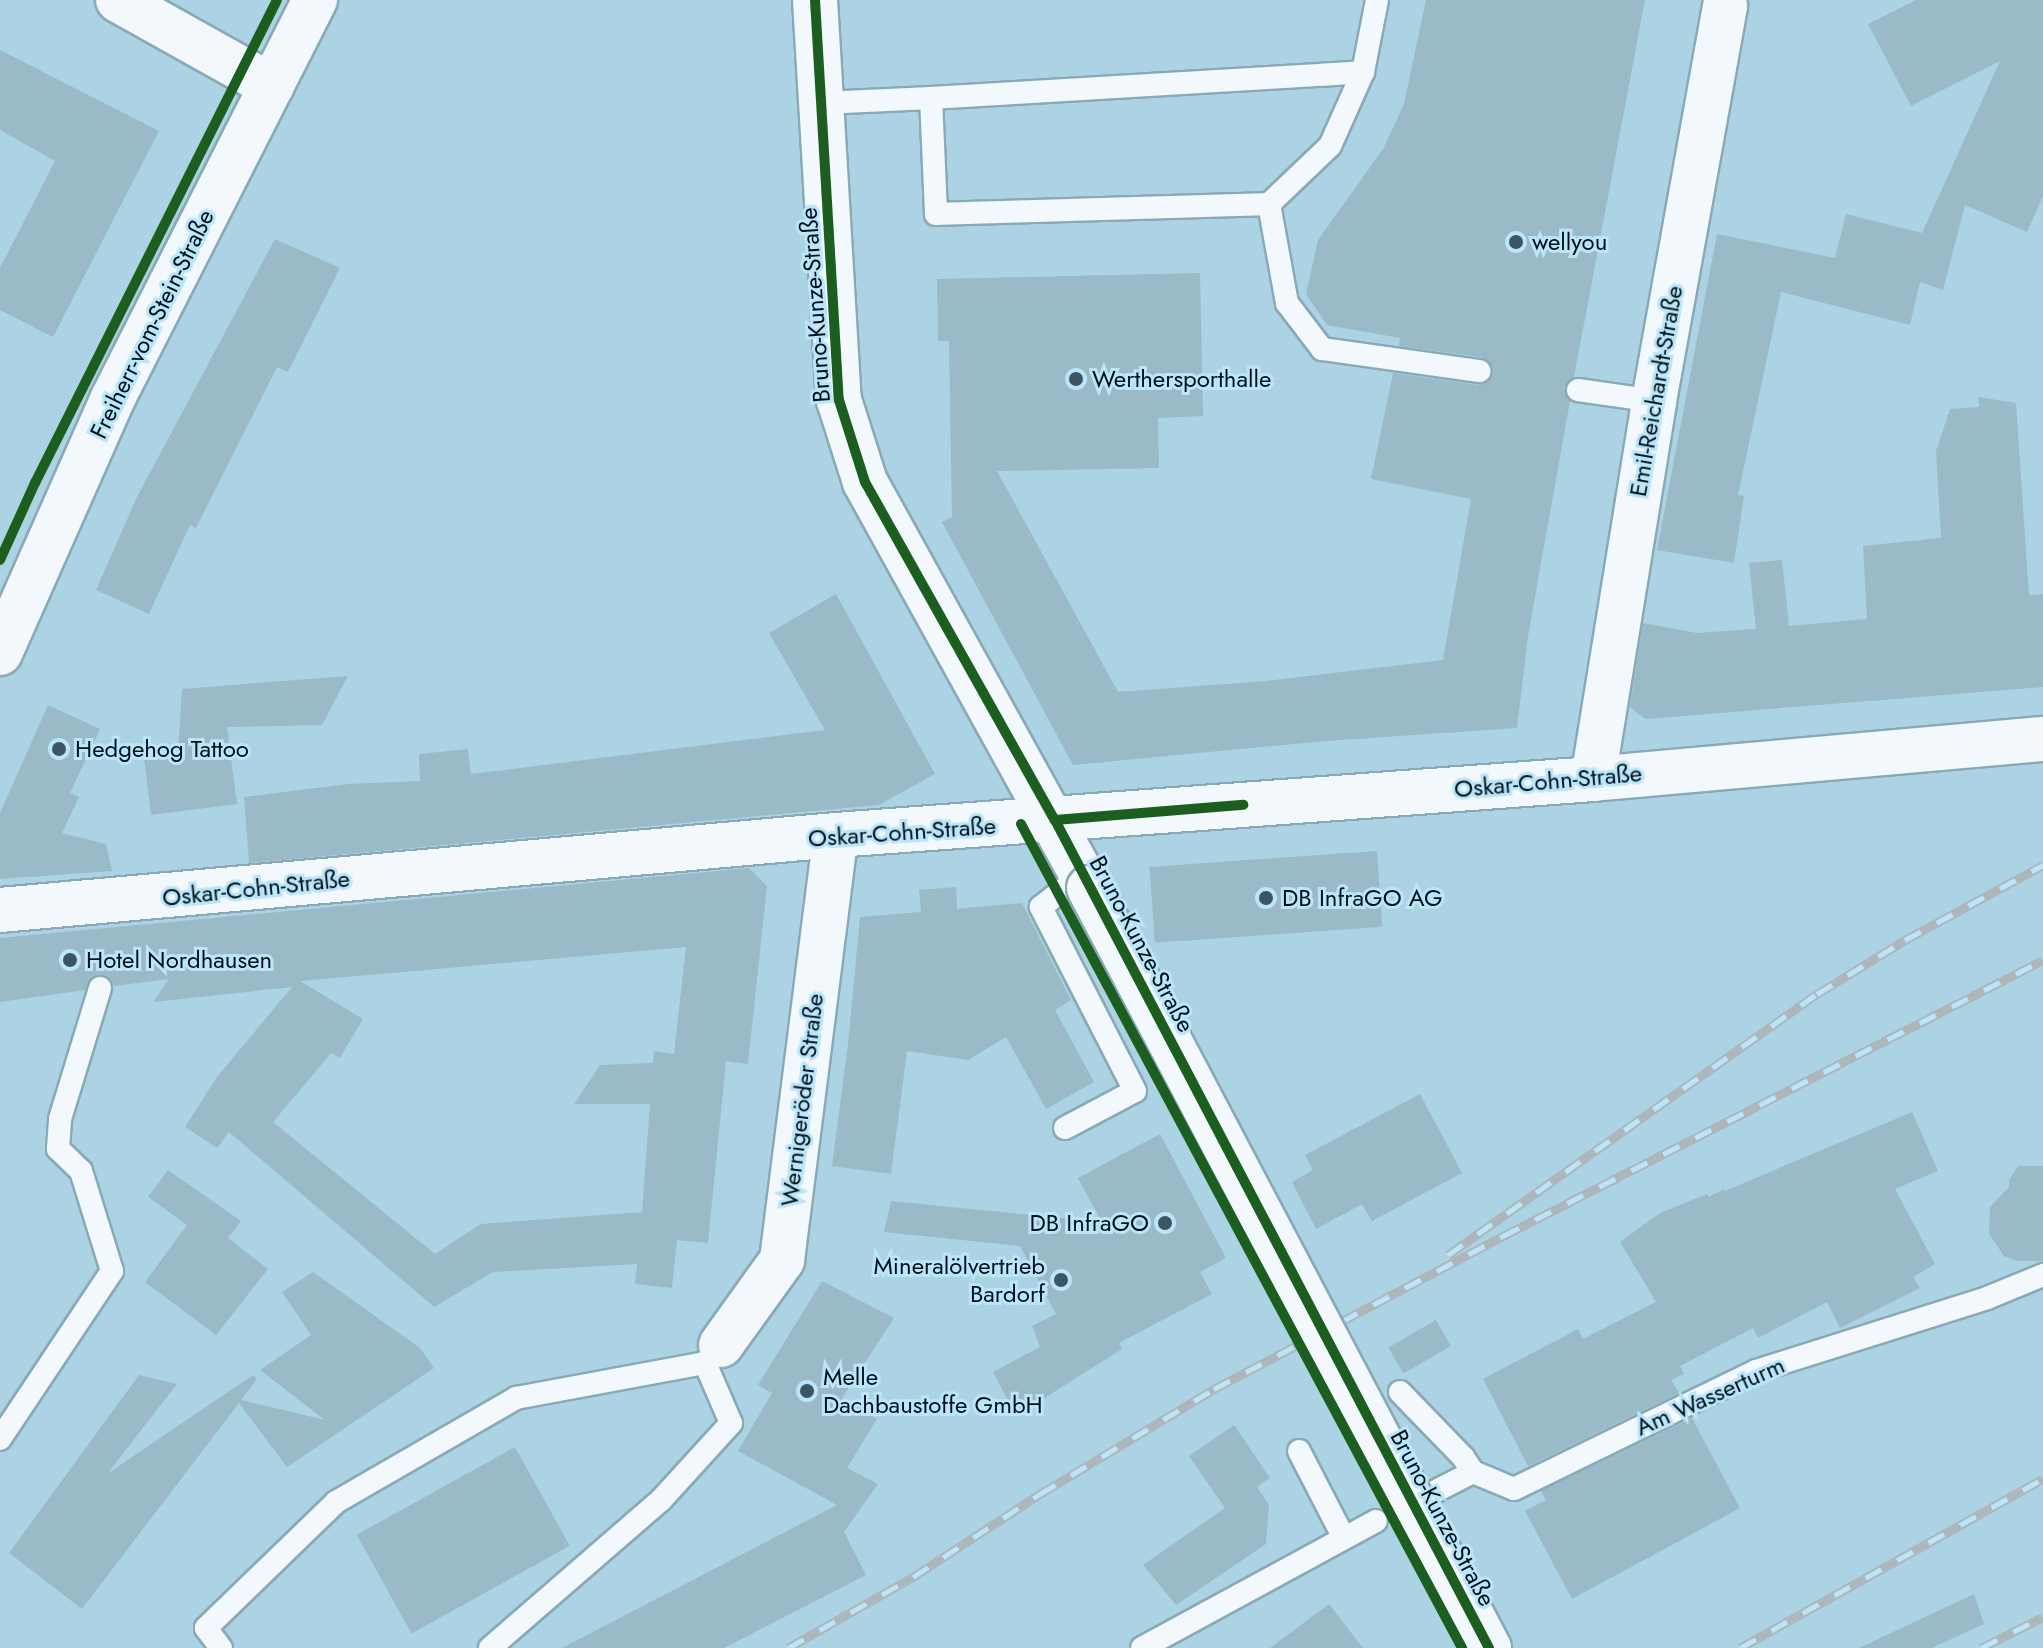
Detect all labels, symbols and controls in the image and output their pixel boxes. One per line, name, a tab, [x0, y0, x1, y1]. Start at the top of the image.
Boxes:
street label: Freiherr-vom-Stein-Straße	[84, 205, 220, 443]
street label: Bruno-Kunze-Straße	[794, 206, 836, 404]
place label: wellyou	[1532, 228, 1607, 256]
marker: wellyou	[1507, 233, 1525, 251]
street label: Emil-Reichardt-Straße	[1623, 283, 1689, 499]
place label: Werthersporthalle	[1092, 365, 1271, 393]
marker: Werthersporthalle	[1067, 370, 1085, 388]
place label: Hedgehog Tattoo	[75, 735, 249, 763]
marker: Hedgehog Tattoo	[50, 740, 68, 758]
street label: Oskar-Cohn-Straße	[1453, 758, 1643, 804]
street label: Oskar-Cohn-Straße	[807, 811, 997, 853]
street label: Bruno-Kunze-Straße	[1083, 851, 1201, 1037]
street label: Oskar-Cohn-Straße	[161, 864, 351, 912]
place label: DB InfraGO AG	[1282, 884, 1443, 912]
marker: DB InfraGO AG	[1257, 889, 1275, 907]
place label: Hotel Nordhausen	[86, 946, 272, 974]
marker: Hotel Nordhausen	[61, 951, 79, 969]
street label: Wernigeröder Straße	[775, 992, 829, 1208]
place label: DB InfraGO	[1029, 1209, 1149, 1237]
marker: DB InfraGO	[1156, 1214, 1174, 1232]
place label: Mineralölvertrieb Bardorf	[873, 1252, 1045, 1308]
marker: Mineralölvertrieb Bardorf	[1052, 1271, 1070, 1289]
street label: Am Wasserturm	[1631, 1350, 1789, 1442]
place label: Melle Dachbaustoffe GmbH	[823, 1363, 1043, 1419]
marker: Melle Dachbaustoffe GmbH	[798, 1382, 816, 1400]
street label: Bruno-Kunze-Straße	[1384, 1425, 1502, 1611]

